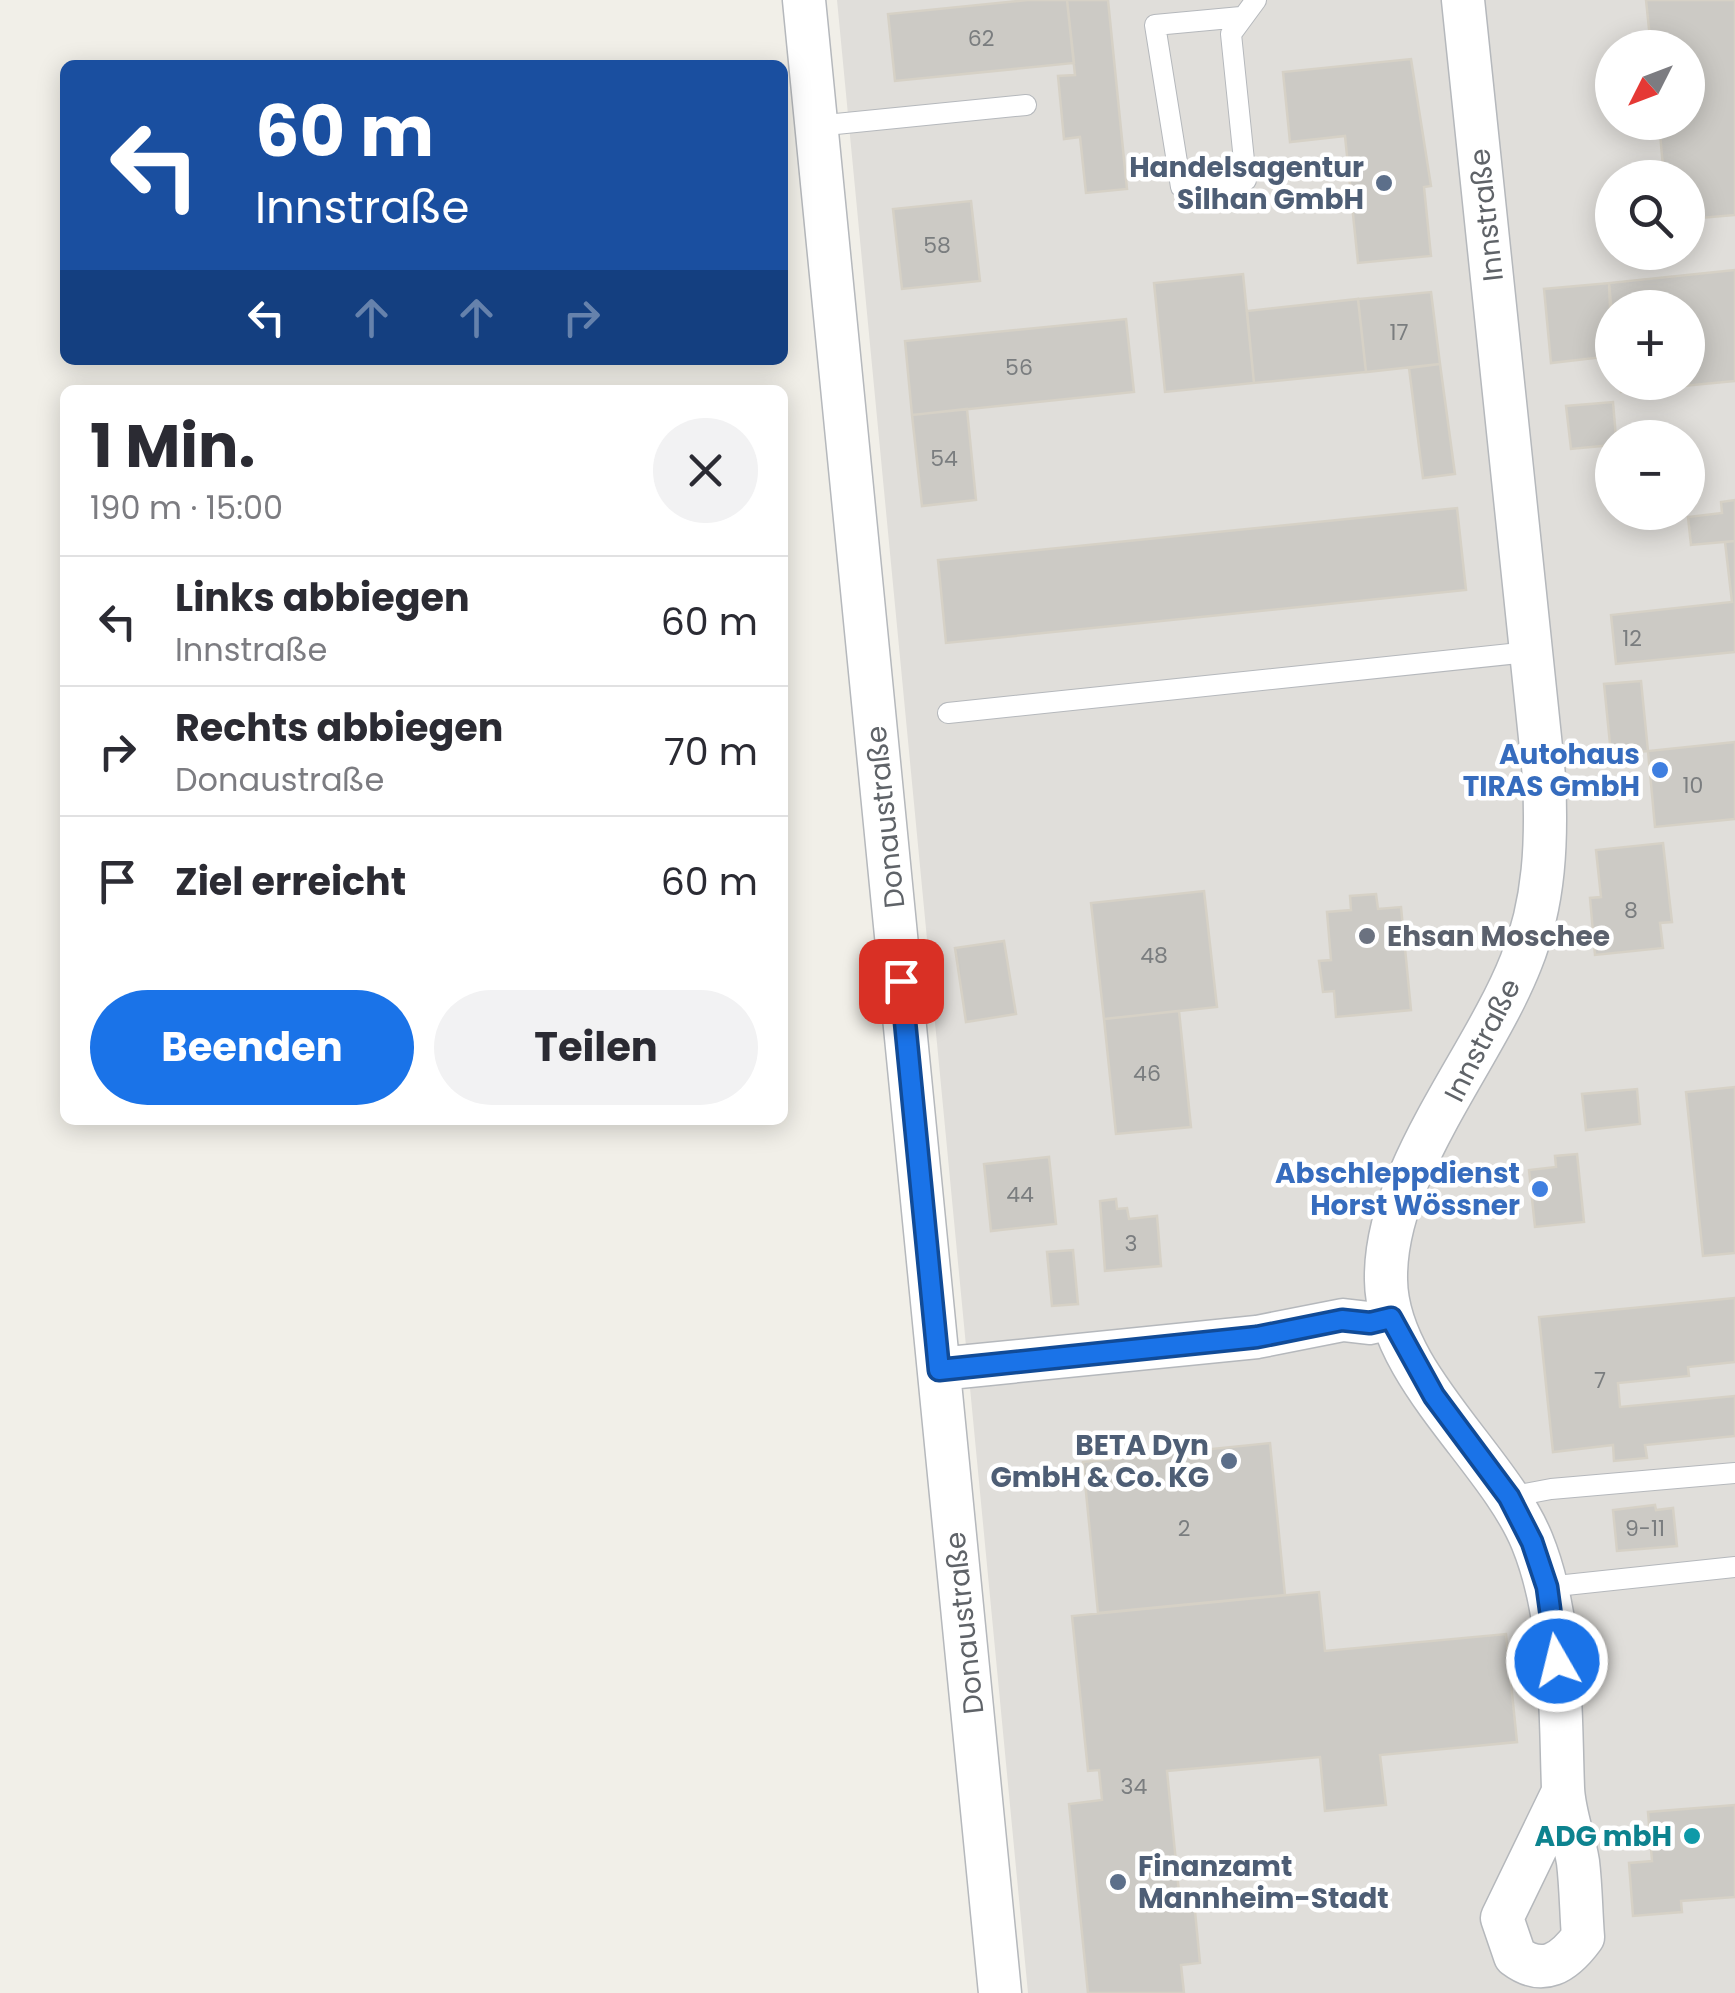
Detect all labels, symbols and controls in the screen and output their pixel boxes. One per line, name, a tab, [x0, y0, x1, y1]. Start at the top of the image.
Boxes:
house number: 62	[968, 23, 994, 54]
north arrow	[1595, 30, 1705, 140]
map controls	[1595, 30, 1705, 530]
text: 60 m	[255, 82, 434, 181]
icon: left	[90, 100, 220, 230]
street label: Innstraße	[1460, 147, 1513, 283]
place label: Handelsagentur Silhan GmbH	[1129, 148, 1364, 219]
button: search	[1595, 160, 1705, 270]
marker: Handelsagentur Silhan GmbH	[1373, 172, 1395, 194]
text: Innstraße	[255, 176, 469, 239]
house number: 58	[923, 230, 951, 261]
icon: left	[239, 290, 294, 345]
icon: ahead	[344, 290, 399, 345]
icon: ahead	[449, 290, 504, 345]
icon: right	[554, 290, 609, 345]
button: +	[1595, 290, 1705, 400]
house number: 17	[1389, 317, 1409, 348]
house number: 56	[1005, 352, 1033, 383]
text: 1 Min.	[90, 404, 255, 488]
button: close	[653, 418, 758, 523]
button: −	[1595, 420, 1705, 530]
house number: 54	[930, 443, 958, 474]
text: 190 m · 15:00	[90, 485, 283, 530]
text: Links abbiegen	[175, 571, 470, 624]
icon: left	[90, 594, 145, 649]
text: 60 m	[661, 595, 758, 648]
house number: 12	[1622, 623, 1642, 654]
text: Innstraße	[175, 627, 327, 672]
text: Rechts abbiegen	[175, 701, 503, 754]
icon: right	[90, 724, 145, 779]
street label: Donaustraße	[857, 724, 914, 910]
text: 70 m	[664, 725, 758, 778]
place label: Autohaus TIRAS GmbH	[1463, 735, 1640, 806]
text: Donaustraße	[175, 757, 384, 802]
marker: Autohaus TIRAS GmbH	[1649, 759, 1671, 781]
house number: 10	[1683, 770, 1703, 801]
icon: arrive	[90, 854, 145, 909]
text: Ziel erreicht	[175, 855, 406, 908]
text: 60 m	[661, 855, 758, 908]
house number: 8	[1624, 895, 1638, 926]
place label: Ehsan Moschee	[1387, 917, 1610, 956]
marker: Ehsan Moschee	[1356, 925, 1378, 947]
pin	[859, 939, 944, 1024]
house number: 48	[1140, 940, 1168, 971]
icon: arrive	[874, 954, 929, 1009]
street label: Innstraße	[1435, 972, 1530, 1108]
button: Beenden	[90, 990, 414, 1105]
button: Teilen	[434, 990, 758, 1105]
house number: 46	[1133, 1058, 1161, 1089]
place label: Abschleppdienst Horst Wössner	[1275, 1154, 1520, 1225]
marker: Abschleppdienst Horst Wössner	[1529, 1178, 1551, 1200]
house number: 44	[1006, 1179, 1034, 1210]
house number: 3	[1125, 1228, 1137, 1259]
house number: 7	[1594, 1365, 1606, 1396]
place label: BETA Dyn GmbH & Co. KG	[990, 1426, 1209, 1497]
marker: BETA Dyn GmbH & Co. KG	[1218, 1450, 1240, 1472]
house number: 2	[1178, 1513, 1190, 1544]
house number: 9-11	[1625, 1513, 1665, 1544]
street label: Donaustraße	[936, 1530, 993, 1716]
position arrow	[1505, 1609, 1609, 1713]
house number: 34	[1121, 1771, 1148, 1802]
place label: ADG mbH	[1535, 1817, 1672, 1856]
marker: ADG mbH	[1681, 1825, 1703, 1847]
place label: Finanzamt Mannheim-Stadt	[1138, 1847, 1389, 1918]
marker: Finanzamt Mannheim-Stadt	[1107, 1871, 1129, 1893]

